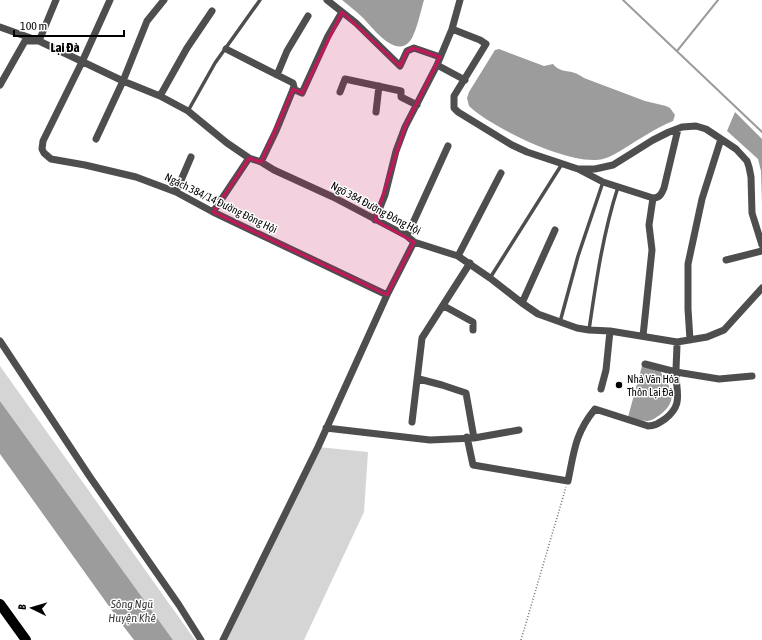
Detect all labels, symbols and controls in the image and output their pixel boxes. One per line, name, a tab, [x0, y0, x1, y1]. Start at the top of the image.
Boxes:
scale bar	[14, 12, 124, 38]
text: 100 m	[20, 19, 47, 33]
district label: Lại Đà	[50, 40, 80, 55]
street label: Ngách 384/14 Đường Đông Hội	[163, 171, 279, 236]
street label: Ngõ 384 Đường Đông Hội	[329, 179, 423, 238]
place label: Nhà Văn Hóa Thôn Lại Đà	[627, 373, 679, 399]
marker: Nhà Văn Hóa Thôn Lại Đà	[614, 380, 624, 390]
north arrow	[12, 588, 52, 628]
water label: Sông Ngũ Huyện Khê	[108, 597, 156, 625]
text: B	[16, 603, 28, 610]

